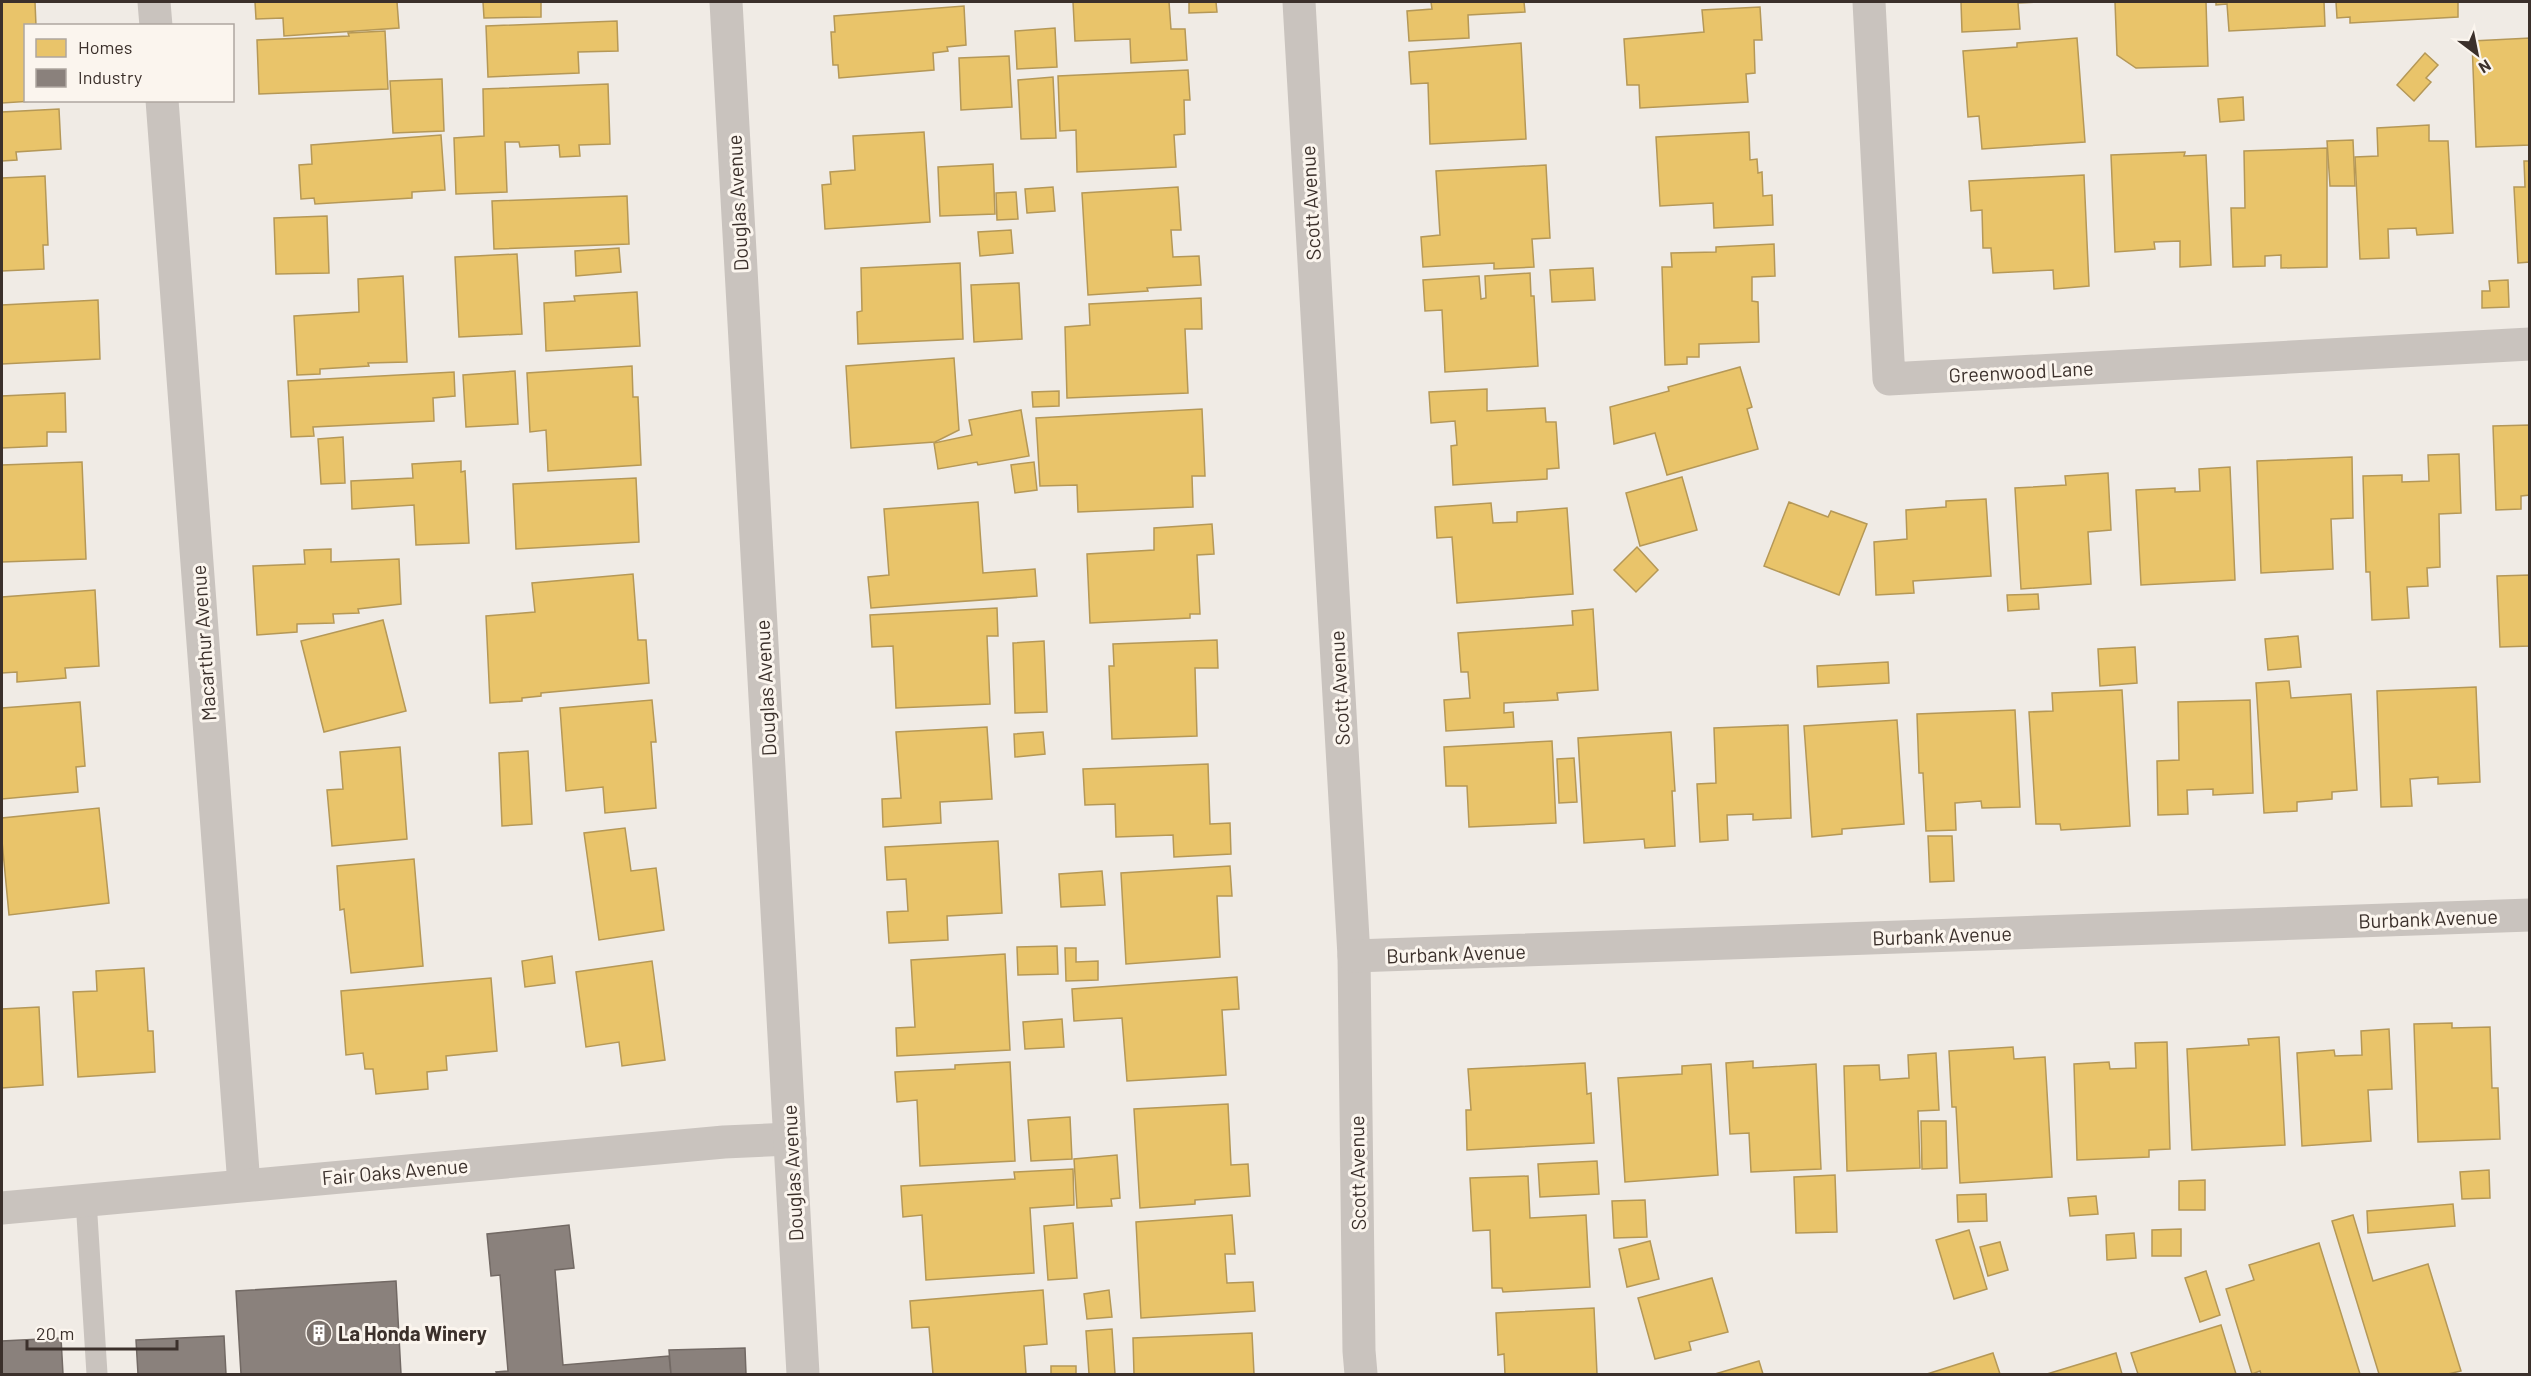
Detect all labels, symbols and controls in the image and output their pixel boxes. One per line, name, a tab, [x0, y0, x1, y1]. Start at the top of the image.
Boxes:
legend	[24, 24, 234, 102]
north arrow	[2447, 24, 2507, 84]
text: Homes	[78, 36, 132, 58]
text: N	[2476, 56, 2495, 78]
text: Industry	[78, 66, 142, 88]
street label: Douglas Avenue	[721, 134, 753, 272]
street label: Scott Avenue	[1295, 145, 1325, 261]
street label: Greenwood Lane	[1948, 355, 2094, 387]
street label: Macarthur Avenue	[186, 564, 220, 722]
street label: Douglas Avenue	[749, 619, 781, 757]
street label: Scott Avenue	[1324, 630, 1354, 746]
street label: Burbank Avenue	[2358, 904, 2498, 932]
street label: Burbank Avenue	[1872, 921, 2012, 949]
street label: Burbank Avenue	[1386, 939, 1526, 967]
street label: Douglas Avenue	[776, 1104, 808, 1242]
street label: Scott Avenue	[1344, 1115, 1370, 1231]
street label: Fair Oaks Avenue	[321, 1153, 469, 1189]
scale bar	[27, 1313, 177, 1351]
building icon: La Honda Winery	[304, 1318, 334, 1348]
place label: La Honda Winery	[338, 1321, 487, 1345]
text: 20 m	[36, 1322, 74, 1344]

